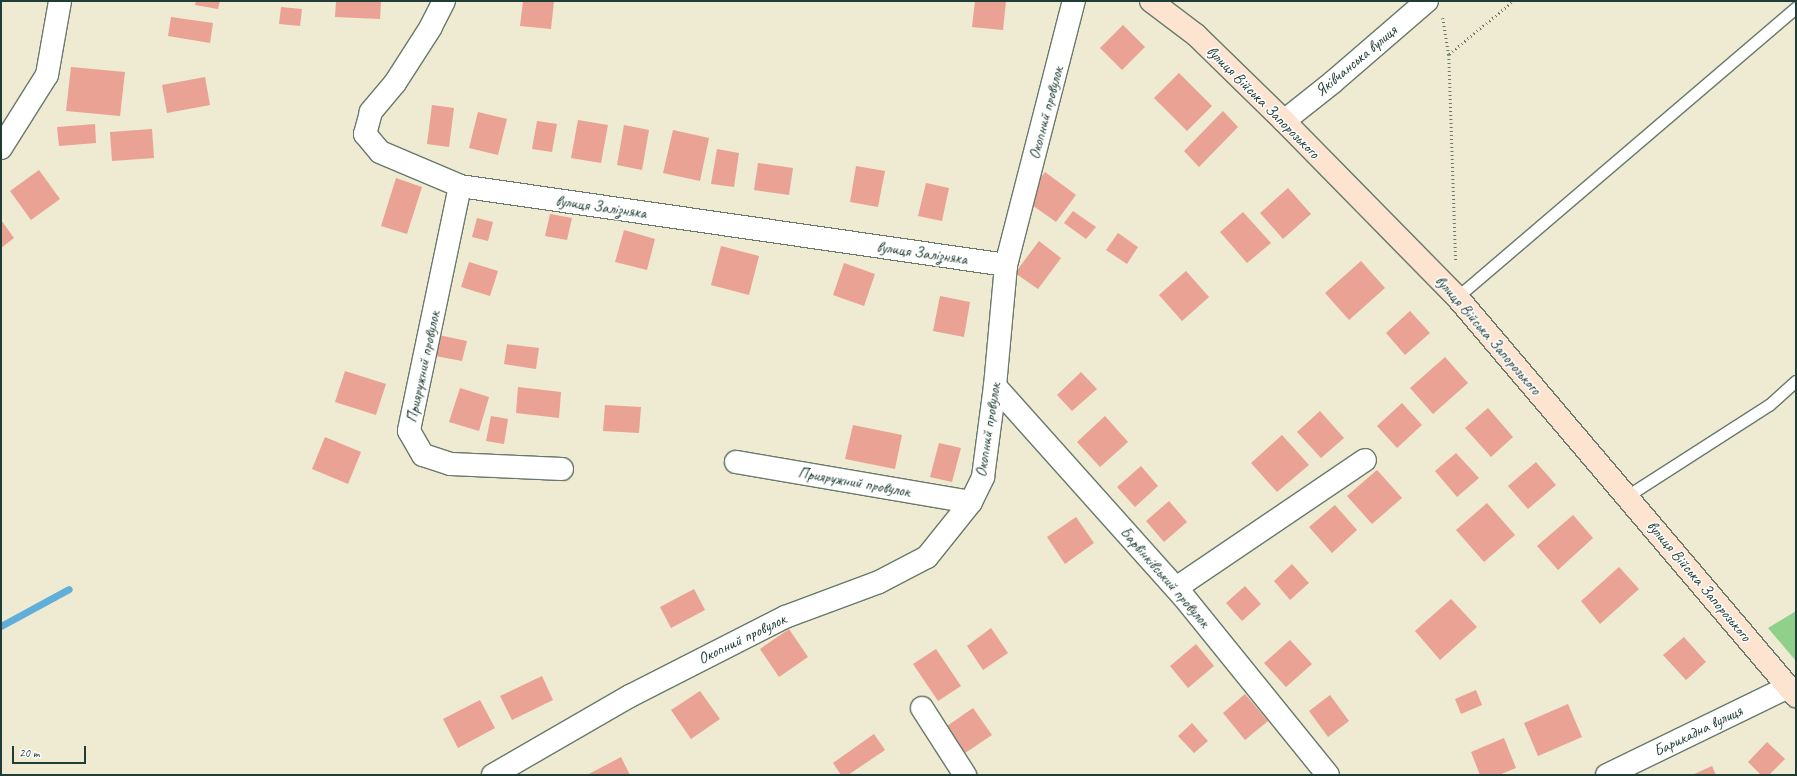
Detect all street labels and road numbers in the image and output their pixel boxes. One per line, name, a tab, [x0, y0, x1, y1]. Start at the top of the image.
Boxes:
street label: Яківчанська вулиця	[1311, 21, 1401, 101]
street label: вулиця Війська Запорозького	[1202, 41, 1324, 163]
street label: Окопний провулок	[1024, 65, 1068, 161]
street label: вулиця Залізняка	[554, 191, 648, 223]
street label: вулиця Залізняка	[875, 237, 969, 269]
street label: вулиця Війська Запорозького	[1431, 271, 1545, 399]
street label: Прияружний провулок	[402, 310, 444, 424]
street label: Окопний провулок	[971, 381, 1005, 479]
street label: Прияружний провулок	[796, 463, 912, 501]
street label: вулиця Війська Запорозького	[1643, 516, 1755, 646]
street label: Барвінківський провулок	[1116, 523, 1214, 631]
street label: Окопний провулок	[695, 610, 789, 668]
street label: Барикадна вулиця	[1650, 701, 1746, 761]

